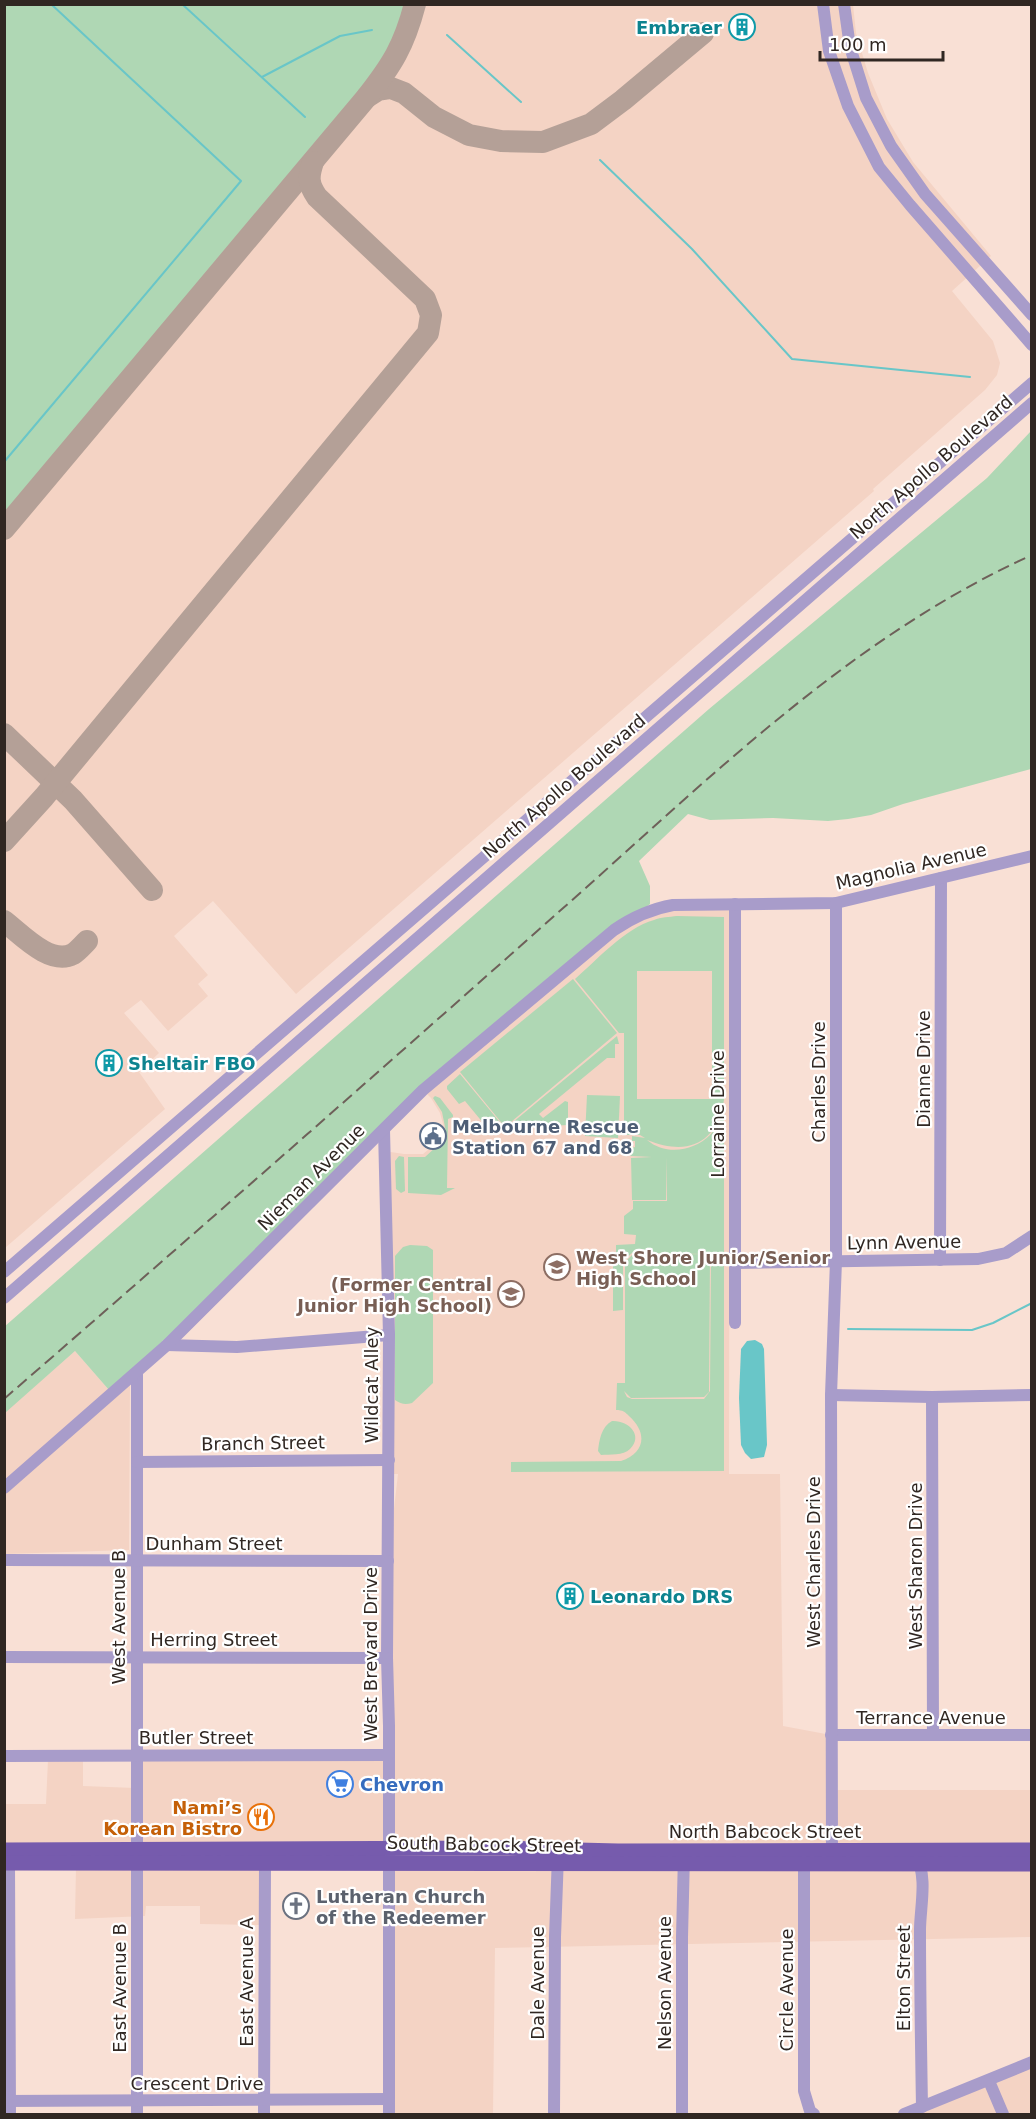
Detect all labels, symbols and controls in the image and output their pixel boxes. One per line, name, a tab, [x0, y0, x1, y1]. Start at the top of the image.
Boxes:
building icon: Embraer	[727, 12, 757, 42]
place label: Embraer	[636, 17, 722, 38]
scale bar	[820, 24, 943, 62]
text: 100 m	[829, 34, 887, 55]
street label: North Apollo Boulevard	[845, 391, 1017, 543]
street label: North Apollo Boulevard	[478, 710, 650, 862]
street label: Magnolia Avenue	[834, 838, 988, 894]
street label: Dianne Drive	[913, 1010, 934, 1128]
street label: Charles Drive	[808, 1021, 829, 1143]
building icon: Sheltair FBO	[94, 1048, 124, 1078]
street label: Lorraine Drive	[707, 1050, 728, 1178]
place label: Sheltair FBO	[128, 1053, 256, 1074]
place label: Melbourne Rescue Station 67 and 68	[452, 1116, 639, 1158]
street label: Nieman Avenue	[253, 1119, 369, 1235]
public building icon: Melbourne Rescue Station 67 and 68	[418, 1121, 448, 1151]
street label: Lynn Avenue	[847, 1231, 961, 1253]
place label: West Shore Junior/Senior High School	[576, 1247, 830, 1289]
school or university icon: West Shore Junior/Senior High School	[542, 1252, 572, 1282]
place label: (Former Central Junior High School)	[295, 1274, 492, 1316]
school or university icon: (Former Central Junior High School)	[496, 1279, 526, 1309]
street label: Wildcat Alley	[361, 1326, 382, 1443]
street label: Branch Street	[201, 1431, 325, 1455]
street label: West Charles Drive	[803, 1476, 824, 1648]
street label: West Sharon Drive	[905, 1483, 926, 1649]
street label: Dunham Street	[145, 1533, 283, 1554]
street label: West Avenue B	[108, 1550, 129, 1684]
street label: West Brevard Drive	[360, 1567, 381, 1741]
building icon: Leonardo DRS	[555, 1581, 585, 1611]
place label: Leonardo DRS	[590, 1586, 733, 1607]
street label: Herring Street	[150, 1629, 278, 1650]
street label: Terrance Avenue	[855, 1707, 1006, 1728]
street label: Butler Street	[139, 1727, 253, 1748]
supermarket icon: Chevron	[325, 1769, 355, 1799]
place label: Chevron	[360, 1774, 444, 1795]
place label: Nami’s Korean Bistro	[103, 1797, 242, 1839]
restaurant icon: Nami’s Korean Bistro	[246, 1802, 276, 1832]
street label: North Babcock Street	[669, 1821, 861, 1842]
street label: South Babcock Street	[387, 1832, 581, 1856]
place label: Lutheran Church of the Redeemer	[316, 1886, 486, 1928]
church icon: Lutheran Church of the Redeemer	[281, 1891, 311, 1921]
street label: Nelson Avenue	[654, 1916, 675, 2050]
street label: East Avenue A	[236, 1917, 257, 2047]
street label: East Avenue B	[109, 1923, 130, 2053]
street label: Elton Street	[893, 1925, 914, 2031]
street label: Dale Avenue	[527, 1926, 548, 2040]
street label: Circle Avenue	[776, 1928, 797, 2052]
street label: Crescent Drive	[130, 2073, 264, 2094]

